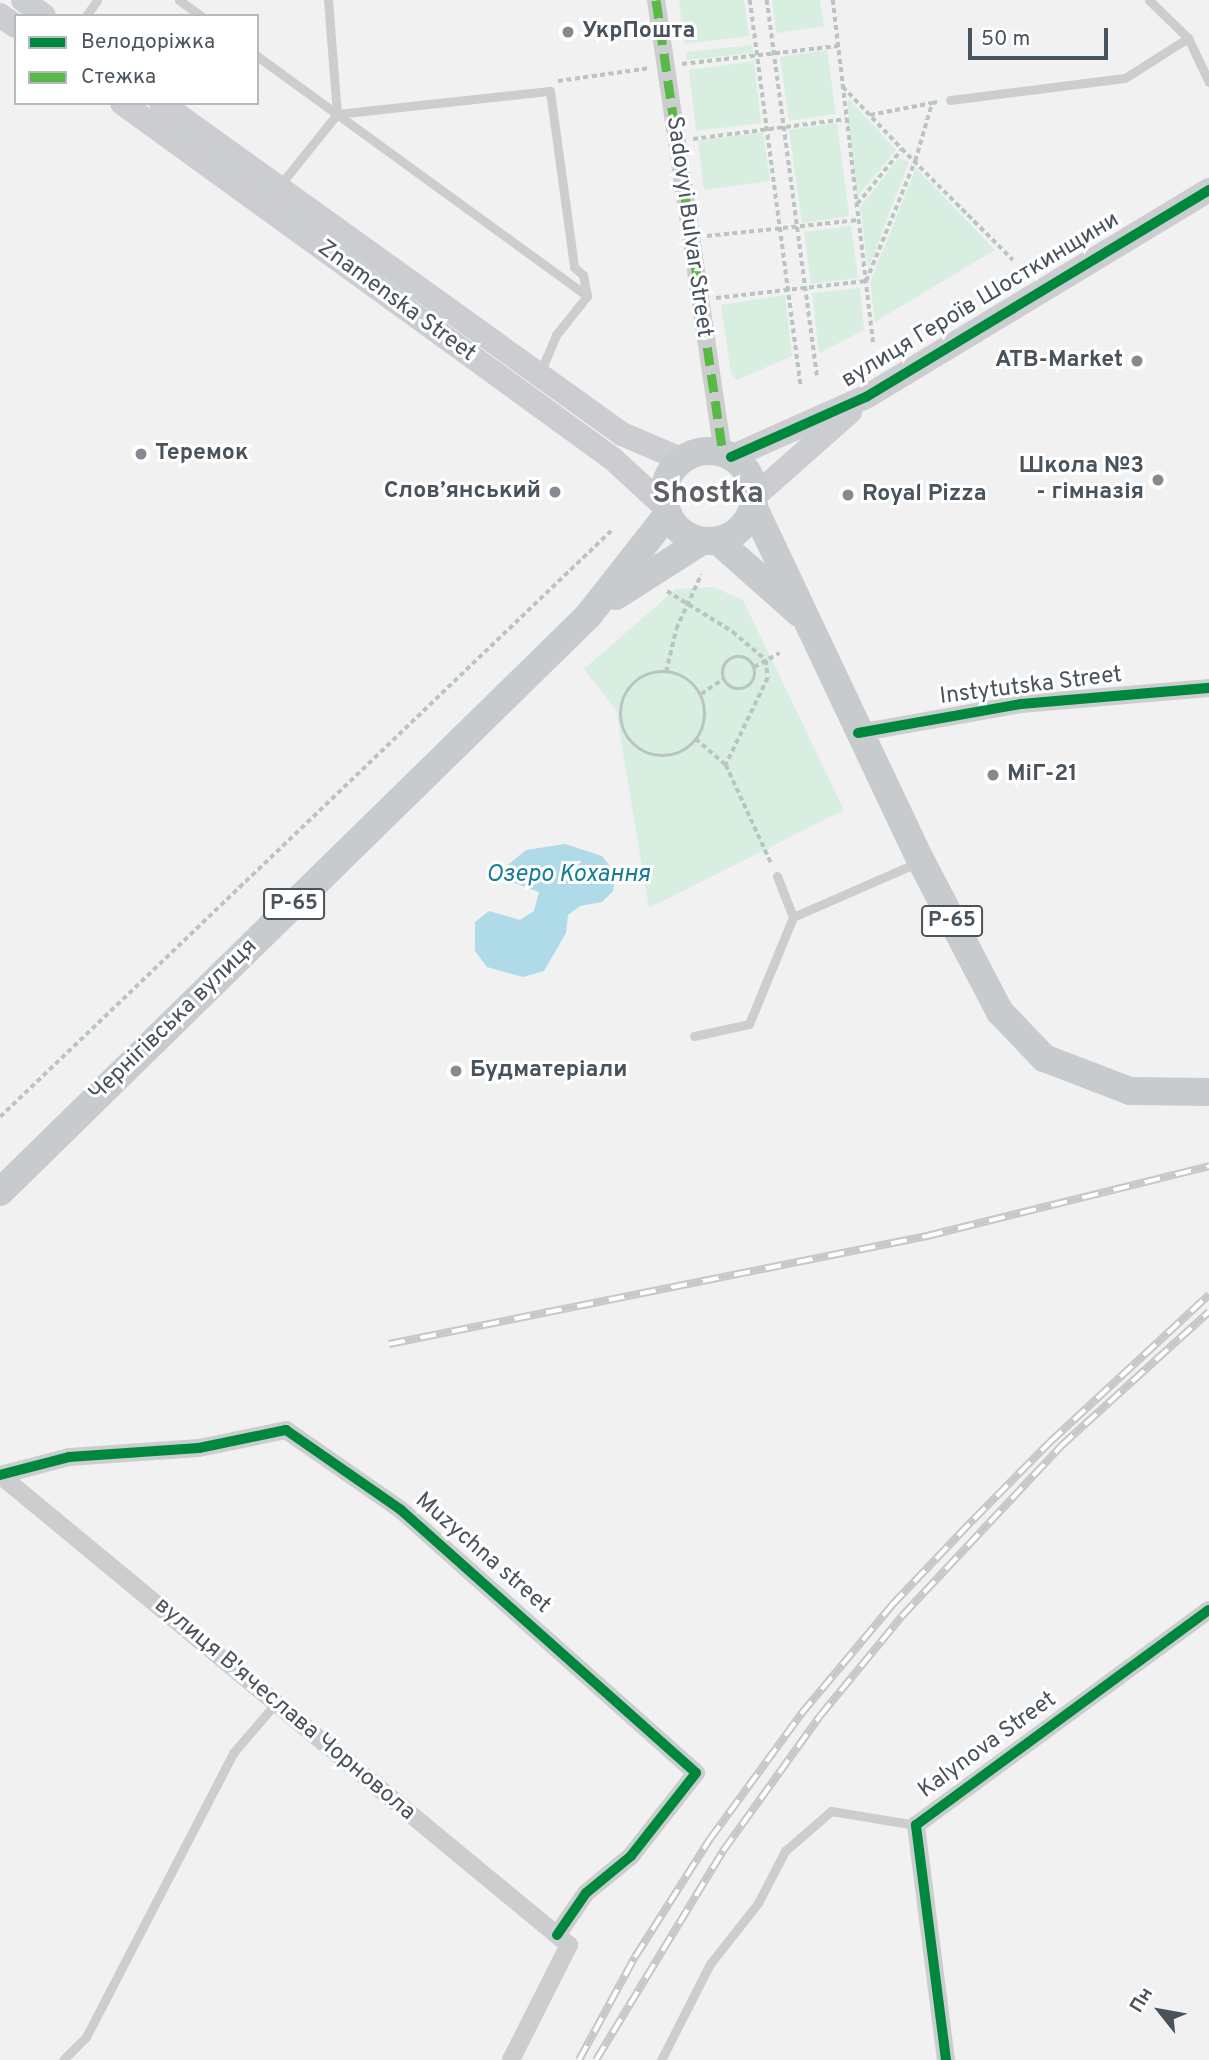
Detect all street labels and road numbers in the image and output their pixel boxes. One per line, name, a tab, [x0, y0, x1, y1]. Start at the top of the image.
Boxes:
street label: Sadovyi Bulvar Street	[659, 115, 717, 339]
street label: вулиця Героїв Шосткинщини	[837, 207, 1125, 395]
street label: Znamenska Street	[311, 235, 481, 369]
street label: Instytutska Street	[938, 662, 1124, 712]
road number: Р-65	[262, 886, 326, 922]
road number: Р-65	[920, 904, 984, 939]
street label: Чернігівська вулиця	[84, 934, 264, 1108]
street label: Muzychna street	[409, 1488, 555, 1620]
street label: вулиця В'ячеслава Чорновола	[148, 1593, 420, 1827]
street label: Kalynova Street	[914, 1687, 1062, 1805]

